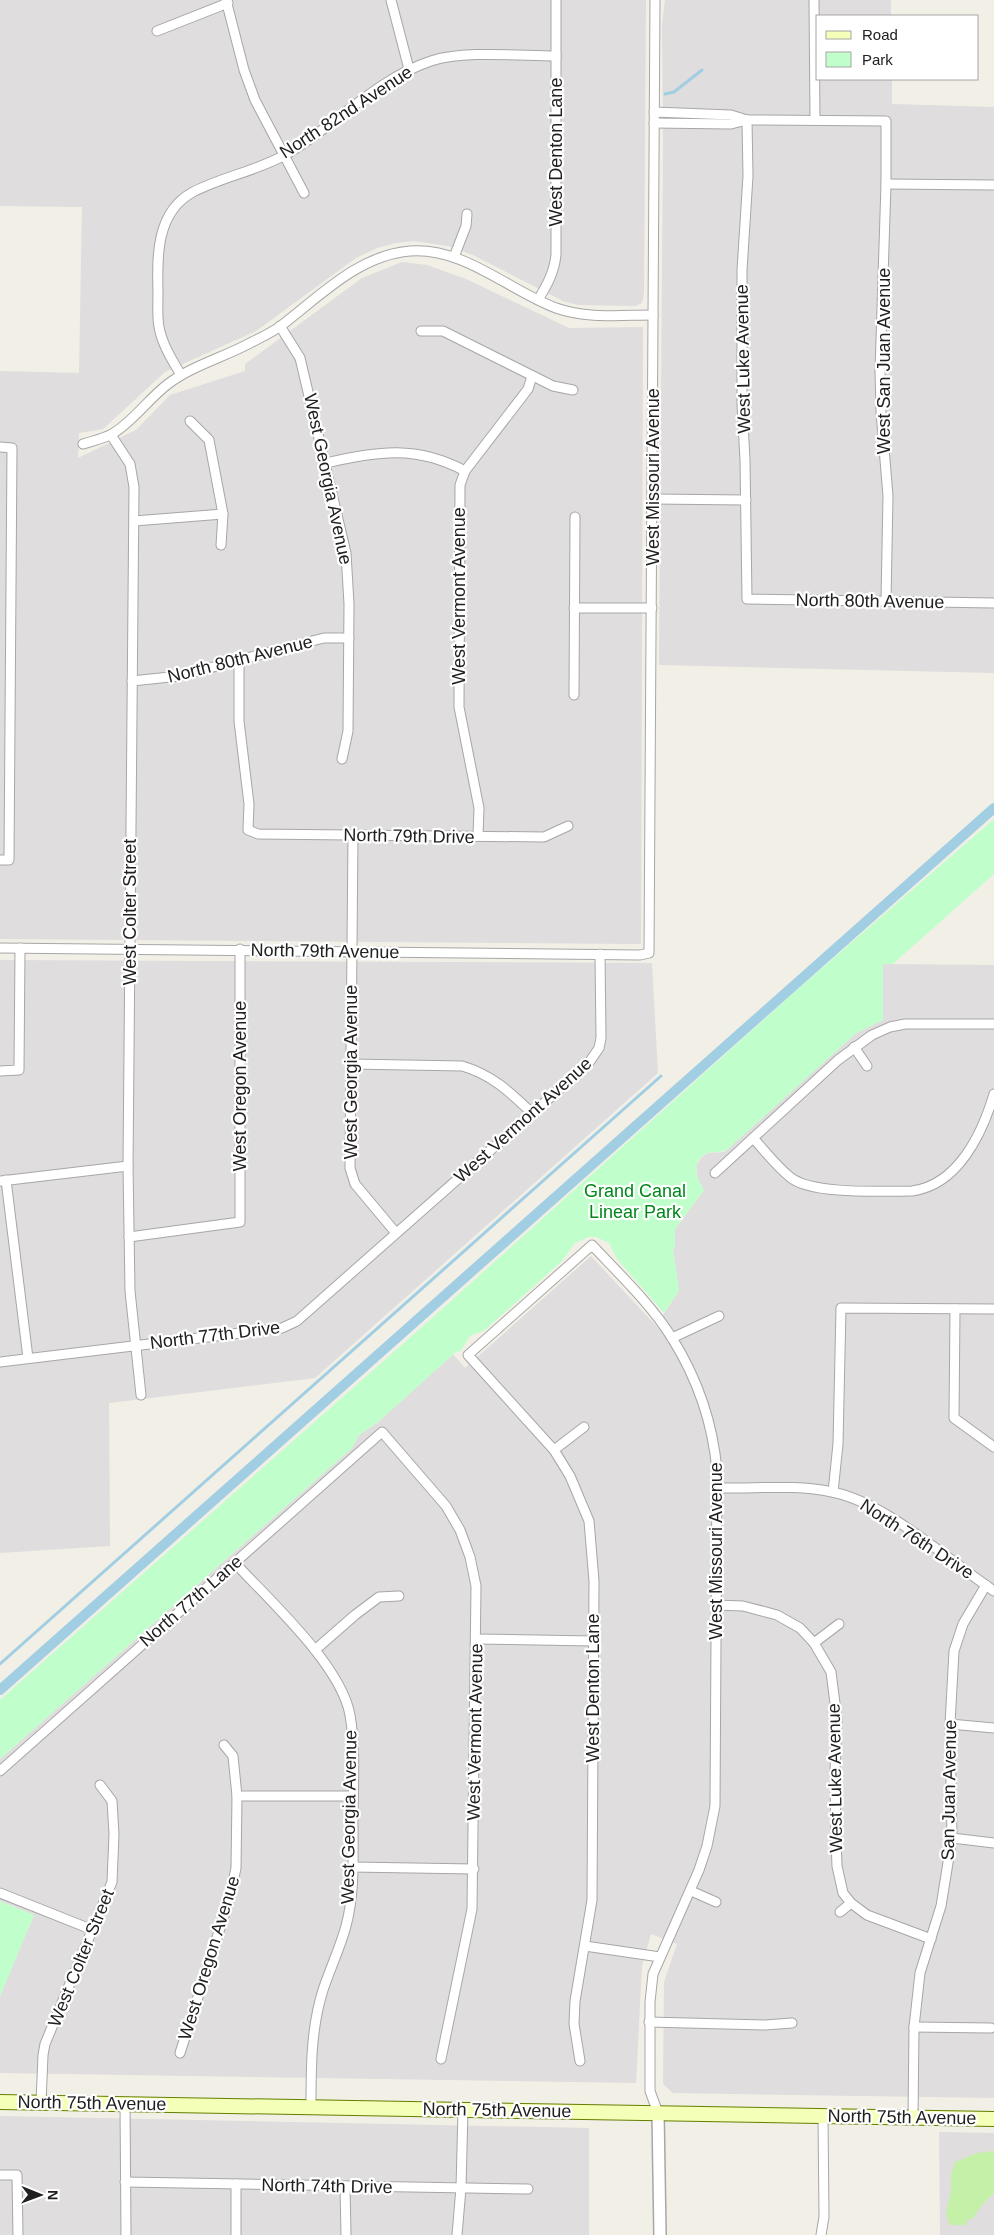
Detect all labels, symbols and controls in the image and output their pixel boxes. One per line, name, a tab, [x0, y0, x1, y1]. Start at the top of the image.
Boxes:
legend	[816, 15, 979, 80]
text: Road	[862, 26, 898, 43]
text: Park	[862, 51, 893, 68]
street label: North 82nd Avenue	[276, 62, 416, 162]
street label: West Denton Lane	[546, 78, 566, 226]
street label: West San Juan Avenue	[874, 268, 894, 454]
street label: West Luke Avenue	[732, 284, 754, 434]
street label: West Missouri Avenue	[643, 388, 663, 566]
street label: West Georgia Avenue	[300, 392, 356, 566]
street label: West Vermont Avenue	[449, 507, 469, 685]
street label: North 80th Avenue	[795, 590, 945, 612]
street label: North 80th Avenue	[165, 631, 315, 687]
street label: North 79th Drive	[343, 825, 475, 847]
street label: West Colter Street	[120, 839, 140, 985]
street label: North 79th Avenue	[250, 940, 400, 962]
street label: West Georgia Avenue	[341, 985, 361, 1159]
street label: West Oregon Avenue	[230, 1001, 250, 1171]
street label: West Vermont Avenue	[450, 1053, 596, 1187]
park label: Grand Canal Linear Park	[584, 1181, 686, 1222]
street label: North 77th Drive	[149, 1317, 281, 1353]
street label: West Missouri Avenue	[706, 1462, 726, 1640]
street label: North 76th Drive	[857, 1495, 977, 1583]
street label: North 77th Lane	[136, 1551, 246, 1651]
street label: West Denton Lane	[583, 1614, 603, 1762]
street label: West Vermont Avenue	[463, 1643, 487, 1821]
street label: West Luke Avenue	[824, 1703, 846, 1853]
street label: San Juan Avenue	[938, 1719, 960, 1861]
street label: West Georgia Avenue	[337, 1730, 361, 1904]
street label: West Oregon Avenue	[175, 1874, 243, 2042]
street label: West Colter Street	[44, 1886, 118, 2030]
street label: North 75th Avenue	[17, 2092, 167, 2114]
street label: North 75th Avenue	[422, 2099, 572, 2121]
street label: North 75th Avenue	[827, 2106, 977, 2128]
north arrow	[15, 2170, 65, 2220]
street label: North 74th Drive	[261, 2175, 393, 2197]
text: N	[45, 2190, 61, 2200]

